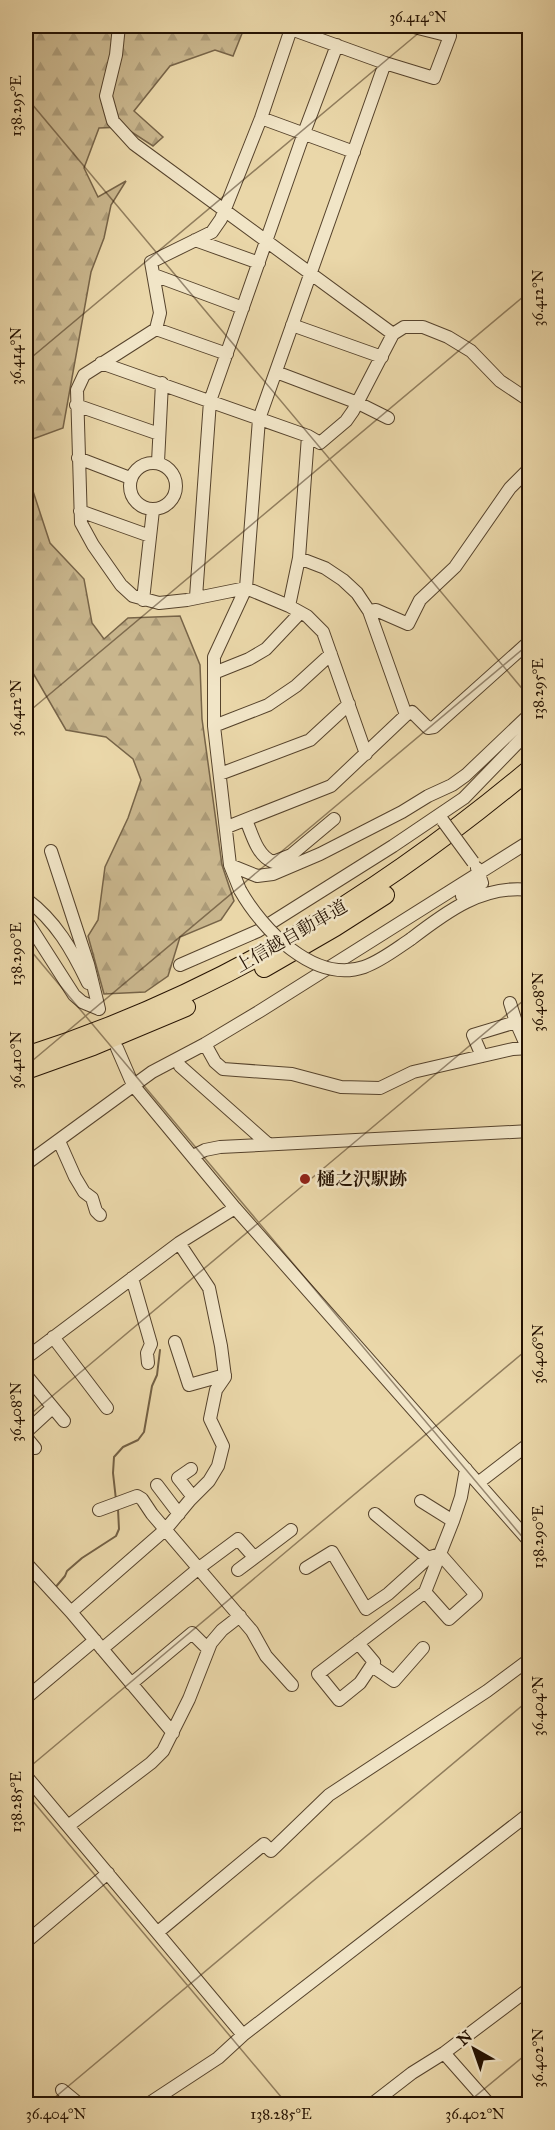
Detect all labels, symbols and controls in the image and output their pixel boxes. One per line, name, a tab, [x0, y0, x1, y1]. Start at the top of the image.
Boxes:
text: 36.414°N	[389, 8, 447, 26]
text: 138.295°E	[7, 75, 25, 137]
text: 36.412°N	[529, 269, 547, 326]
text: 36.414°N	[7, 327, 25, 385]
text: 138.295°E	[529, 658, 547, 720]
text: 36.412°N	[7, 679, 25, 736]
street label: 上信越自動車道	[231, 895, 351, 977]
text: 138.290°E	[7, 922, 25, 986]
text: 36.408°N	[529, 972, 547, 1032]
text: 36.410°N	[7, 1031, 25, 1089]
place label: 樋之沢駅跡	[317, 1168, 407, 1190]
marker: 樋之沢駅跡	[298, 1172, 312, 1186]
text: 36.406°N	[529, 1324, 547, 1384]
text: 36.408°N	[7, 1382, 25, 1442]
text: 138.290°E	[529, 1505, 547, 1569]
text: 36.404°N	[529, 1675, 547, 1736]
text: 138.285°E	[7, 1771, 25, 1833]
north arrow	[444, 2019, 504, 2079]
text: N	[453, 2026, 476, 2050]
text: 36.402°N	[529, 2028, 547, 2088]
text: 36.404°N	[26, 2105, 87, 2123]
text: 138.285°E	[250, 2105, 312, 2123]
text: 36.402°N	[445, 2105, 505, 2123]

